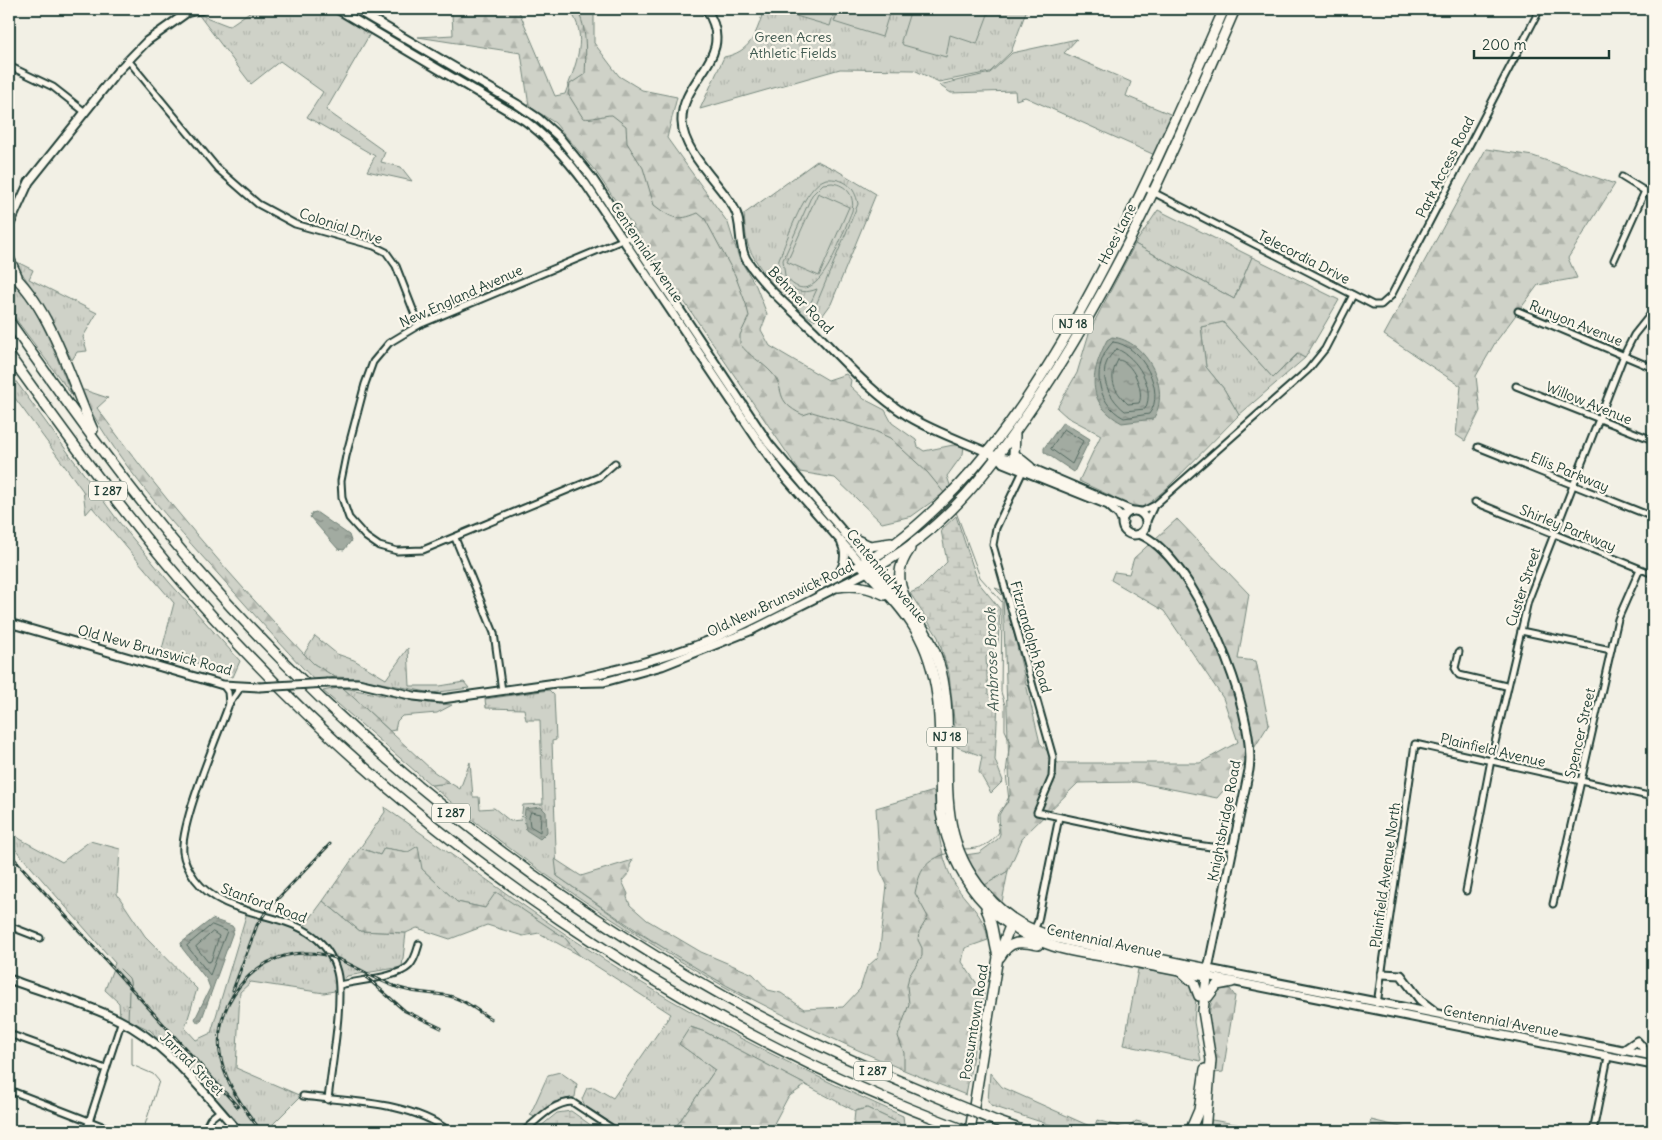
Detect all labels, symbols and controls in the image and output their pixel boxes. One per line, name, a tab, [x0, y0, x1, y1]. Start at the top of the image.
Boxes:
park label: Green Acres Athletic Fields	[750, 28, 837, 62]
scale bar	[1474, 28, 1610, 60]
text: 200 m	[1482, 35, 1527, 54]
street label: Park Access Road	[1412, 113, 1478, 221]
street label: Centennial Avenue	[607, 198, 687, 306]
street label: Hoes Lane	[1094, 200, 1140, 268]
street label: Colonial Drive	[297, 204, 385, 248]
street label: Telecordia Drive	[1255, 226, 1353, 288]
street label: New England Avenue	[396, 261, 526, 331]
street label: Behmer Road	[764, 263, 838, 337]
street label: Runyon Avenue	[1527, 296, 1625, 350]
road number: NJ 18	[1053, 314, 1093, 334]
street label: Willow Avenue	[1543, 378, 1635, 428]
street label: Ellis Parkway	[1528, 448, 1612, 496]
road number: I 287	[89, 482, 127, 501]
street label: Shirley Parkway	[1517, 500, 1619, 556]
street label: Centennial Avenue	[842, 525, 932, 627]
street label: Custer Street	[1502, 545, 1544, 629]
street label: Old New Brunswick Road	[704, 557, 856, 641]
street label: Fitzrandolph Road	[1006, 579, 1056, 695]
water label: Ambrose Brook	[980, 606, 1003, 712]
street label: Old New Brunswick Road	[76, 621, 234, 679]
street label: Spencer Street	[1561, 686, 1599, 780]
road number: NJ 18	[927, 728, 967, 746]
street label: Plainfield Avenue	[1439, 729, 1547, 771]
street label: Knightsbridge Road	[1203, 759, 1245, 883]
street label: Plainfield Avenue North	[1366, 801, 1404, 949]
road number: I 287	[432, 804, 470, 822]
street label: Stanford Road	[218, 879, 310, 927]
street label: Centennial Avenue	[1045, 920, 1163, 962]
street label: Possumtown Road	[956, 963, 992, 1081]
street label: Centennial Avenue	[1442, 1001, 1560, 1041]
street label: Jarrad Street	[156, 1028, 228, 1100]
road number: I 287	[854, 1062, 892, 1080]

